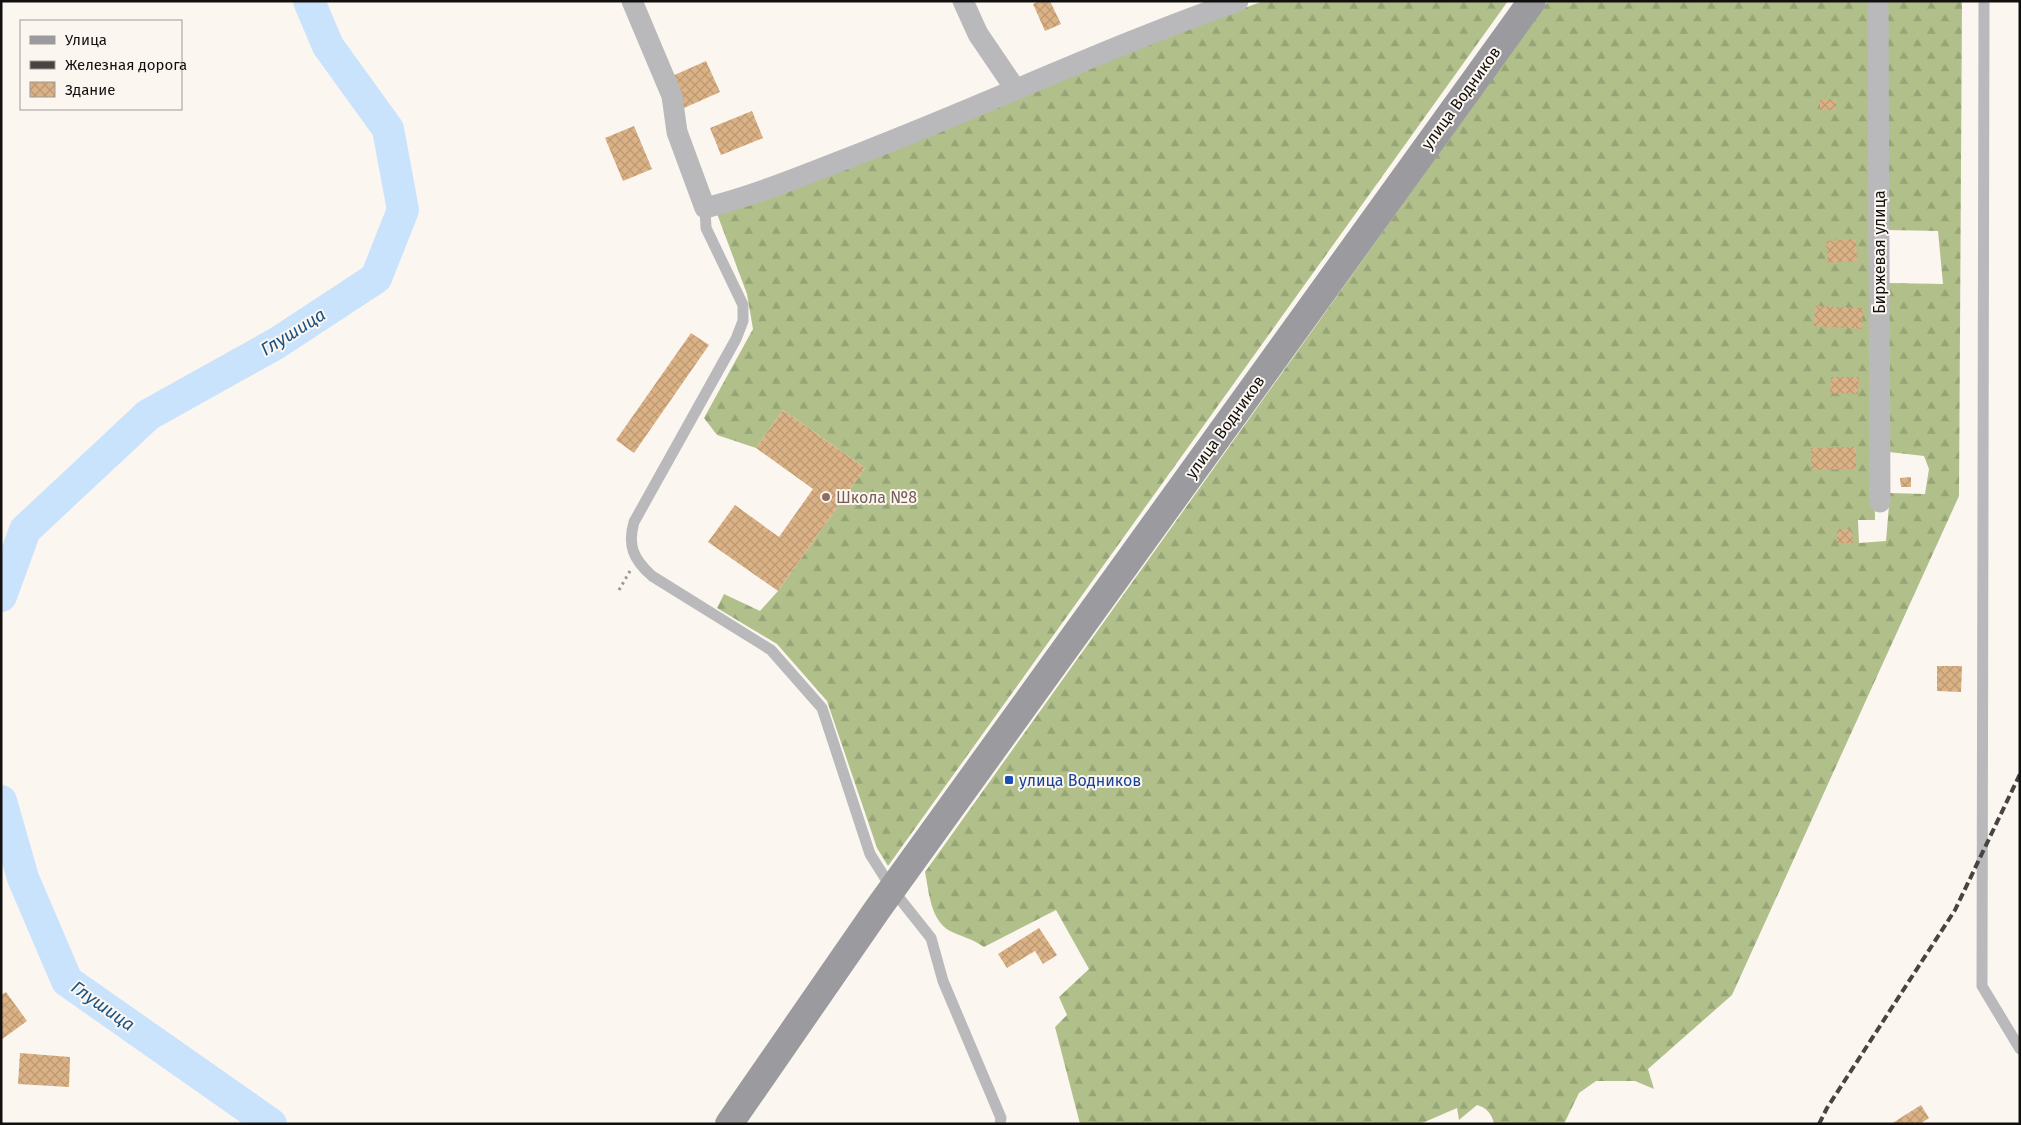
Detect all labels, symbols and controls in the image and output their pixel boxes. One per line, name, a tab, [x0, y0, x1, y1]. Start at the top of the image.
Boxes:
legend	[20, 20, 182, 110]
text: Улица	[65, 31, 107, 49]
street label: улица Водников	[1417, 43, 1505, 153]
text: Железная дорога	[65, 56, 187, 74]
text: Здание	[65, 81, 115, 99]
street label: Биржевая улица	[1870, 190, 1889, 314]
water label: Глушица	[256, 303, 330, 361]
street label: улица Водников	[1181, 372, 1269, 482]
place label: Школа №8	[836, 488, 917, 507]
marker: Школа №8	[820, 491, 832, 503]
place label: улица Водников	[1019, 771, 1141, 790]
marker: улица Водников	[1003, 774, 1015, 786]
water label: Глушица	[67, 976, 139, 1036]

